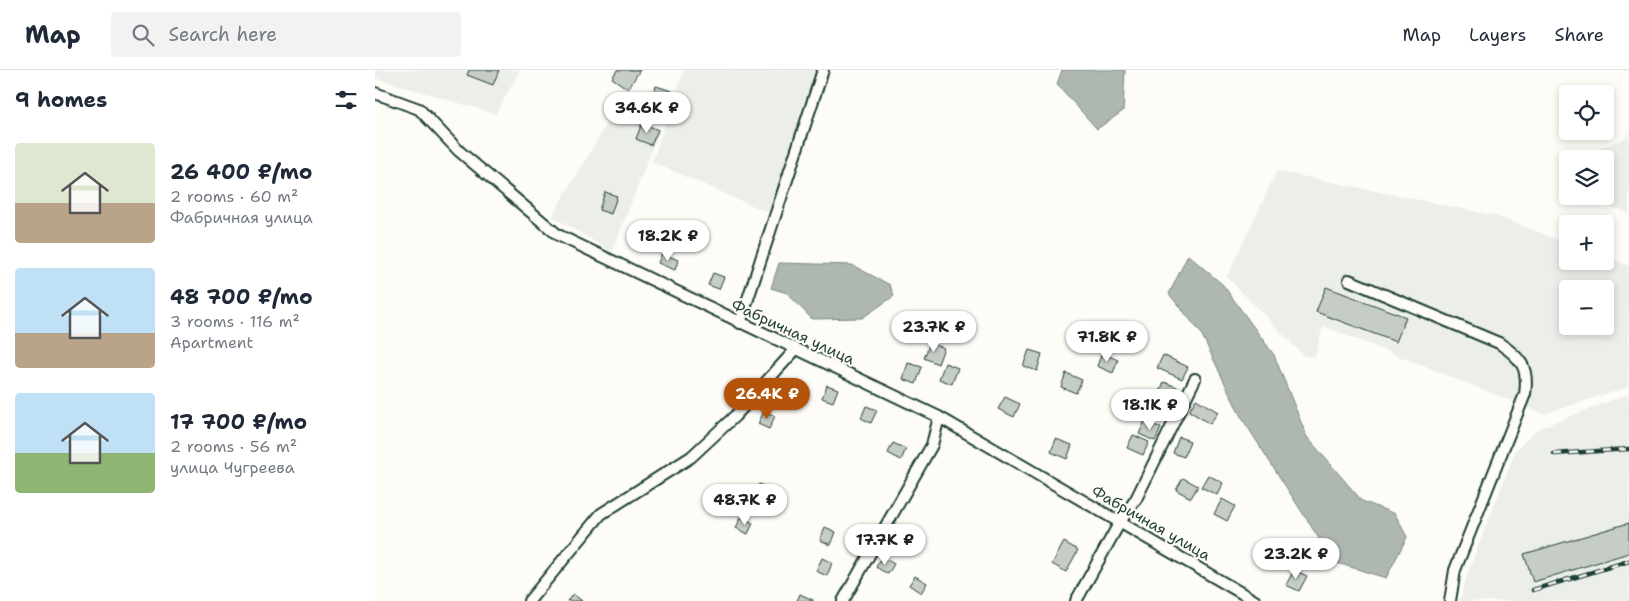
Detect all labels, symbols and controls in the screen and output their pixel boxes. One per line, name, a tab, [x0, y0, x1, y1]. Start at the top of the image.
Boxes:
search box	[111, 12, 461, 57]
text: Map	[25, 19, 81, 51]
icon: search	[129, 21, 157, 49]
text: Search here	[169, 22, 277, 47]
text: Map	[1403, 23, 1441, 47]
text: Layers	[1469, 23, 1526, 47]
text: Share	[1554, 23, 1604, 47]
map controls	[1559, 85, 1614, 335]
button: locate	[1559, 85, 1614, 140]
text: 9 homes	[15, 86, 107, 114]
icon: filters	[332, 86, 360, 114]
pin: 34.6K ₽	[601, 92, 693, 134]
text: 34.6K ₽	[615, 97, 679, 118]
button: layers	[1559, 150, 1614, 205]
text: 26 400 ₽/mo	[170, 158, 312, 186]
icon: home	[55, 163, 115, 223]
text: 2 rooms · 60 m²	[170, 186, 298, 207]
text: Фабричная улица	[170, 207, 313, 228]
button: +	[1559, 215, 1614, 270]
pin: 18.2K ₽	[622, 220, 714, 262]
text: 18.2K ₽	[637, 225, 699, 246]
button: −	[1559, 280, 1614, 335]
text: 48 700 ₽/mo	[170, 283, 313, 311]
icon: home	[55, 288, 115, 348]
street label: Фабричная улица	[728, 295, 858, 370]
pin: 23.7K ₽	[888, 310, 980, 353]
text: 3 rooms · 116 m²	[170, 311, 300, 332]
text: 23.7K ₽	[902, 316, 966, 337]
pin: 71.8K ₽	[1061, 320, 1153, 363]
text: 71.8K ₽	[1077, 326, 1137, 347]
text: Apartment	[170, 332, 253, 353]
pin: 26.4K ₽	[721, 378, 813, 420]
text: 26.4K ₽	[735, 383, 799, 404]
pin: 18.1K ₽	[1104, 388, 1196, 431]
text: 18.1K ₽	[1122, 394, 1178, 415]
text: 17 700 ₽/mo	[170, 408, 307, 436]
icon: home	[55, 413, 115, 473]
text: 2 rooms · 56 m²	[170, 436, 297, 457]
text: улица Чугреева	[170, 457, 295, 478]
street label: Фабричная улица	[1088, 481, 1215, 565]
pin: 48.7K ₽	[699, 484, 791, 526]
text: 48.7K ₽	[713, 489, 777, 510]
pin: 17.7K ₽	[839, 524, 931, 566]
text: 17.7K ₽	[856, 529, 914, 550]
pin: 23.2K ₽	[1250, 538, 1342, 580]
text: 23.2K ₽	[1264, 543, 1328, 564]

